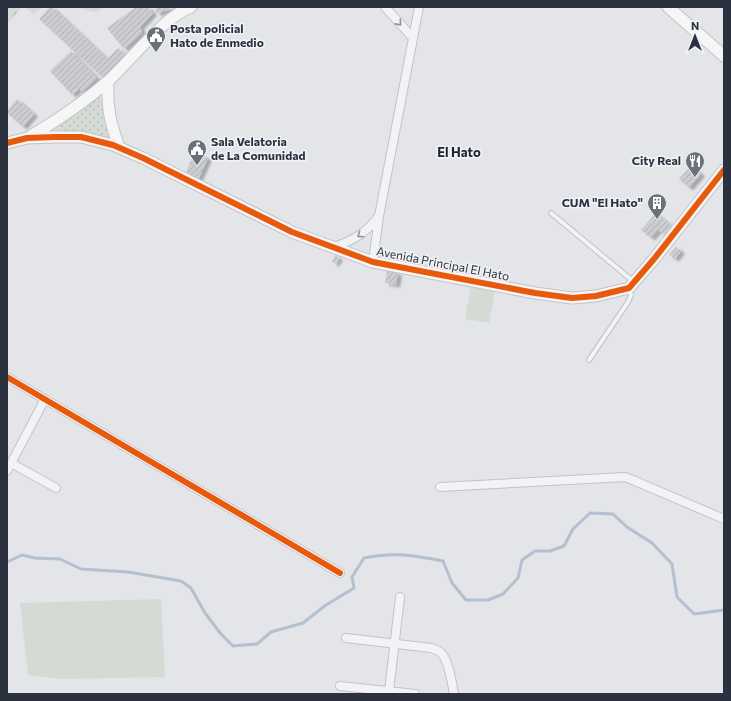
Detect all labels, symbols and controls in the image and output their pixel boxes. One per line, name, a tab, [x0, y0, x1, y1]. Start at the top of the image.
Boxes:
north arrow	[675, 16, 715, 56]
one-way arrow	[394, 18, 402, 26]
text: N	[691, 19, 699, 32]
place label: Posta policial Hato de Enmedio	[170, 21, 264, 49]
public building icon: Posta policial Hato de Enmedio	[145, 25, 167, 53]
place label: Sala Velatoria de La Comunidad	[211, 134, 306, 162]
public building icon: Sala Velatoria de La Comunidad	[186, 138, 208, 166]
district label: El Hato	[437, 144, 481, 160]
restaurant icon: City Real	[684, 150, 706, 178]
place label: City Real	[632, 153, 681, 167]
building icon: CUM "El Hato"	[646, 192, 668, 220]
place label: CUM "El Hato"	[562, 195, 643, 209]
one-way arrow	[357, 230, 364, 237]
street label: Avenida Principal El Hato	[375, 243, 511, 283]

